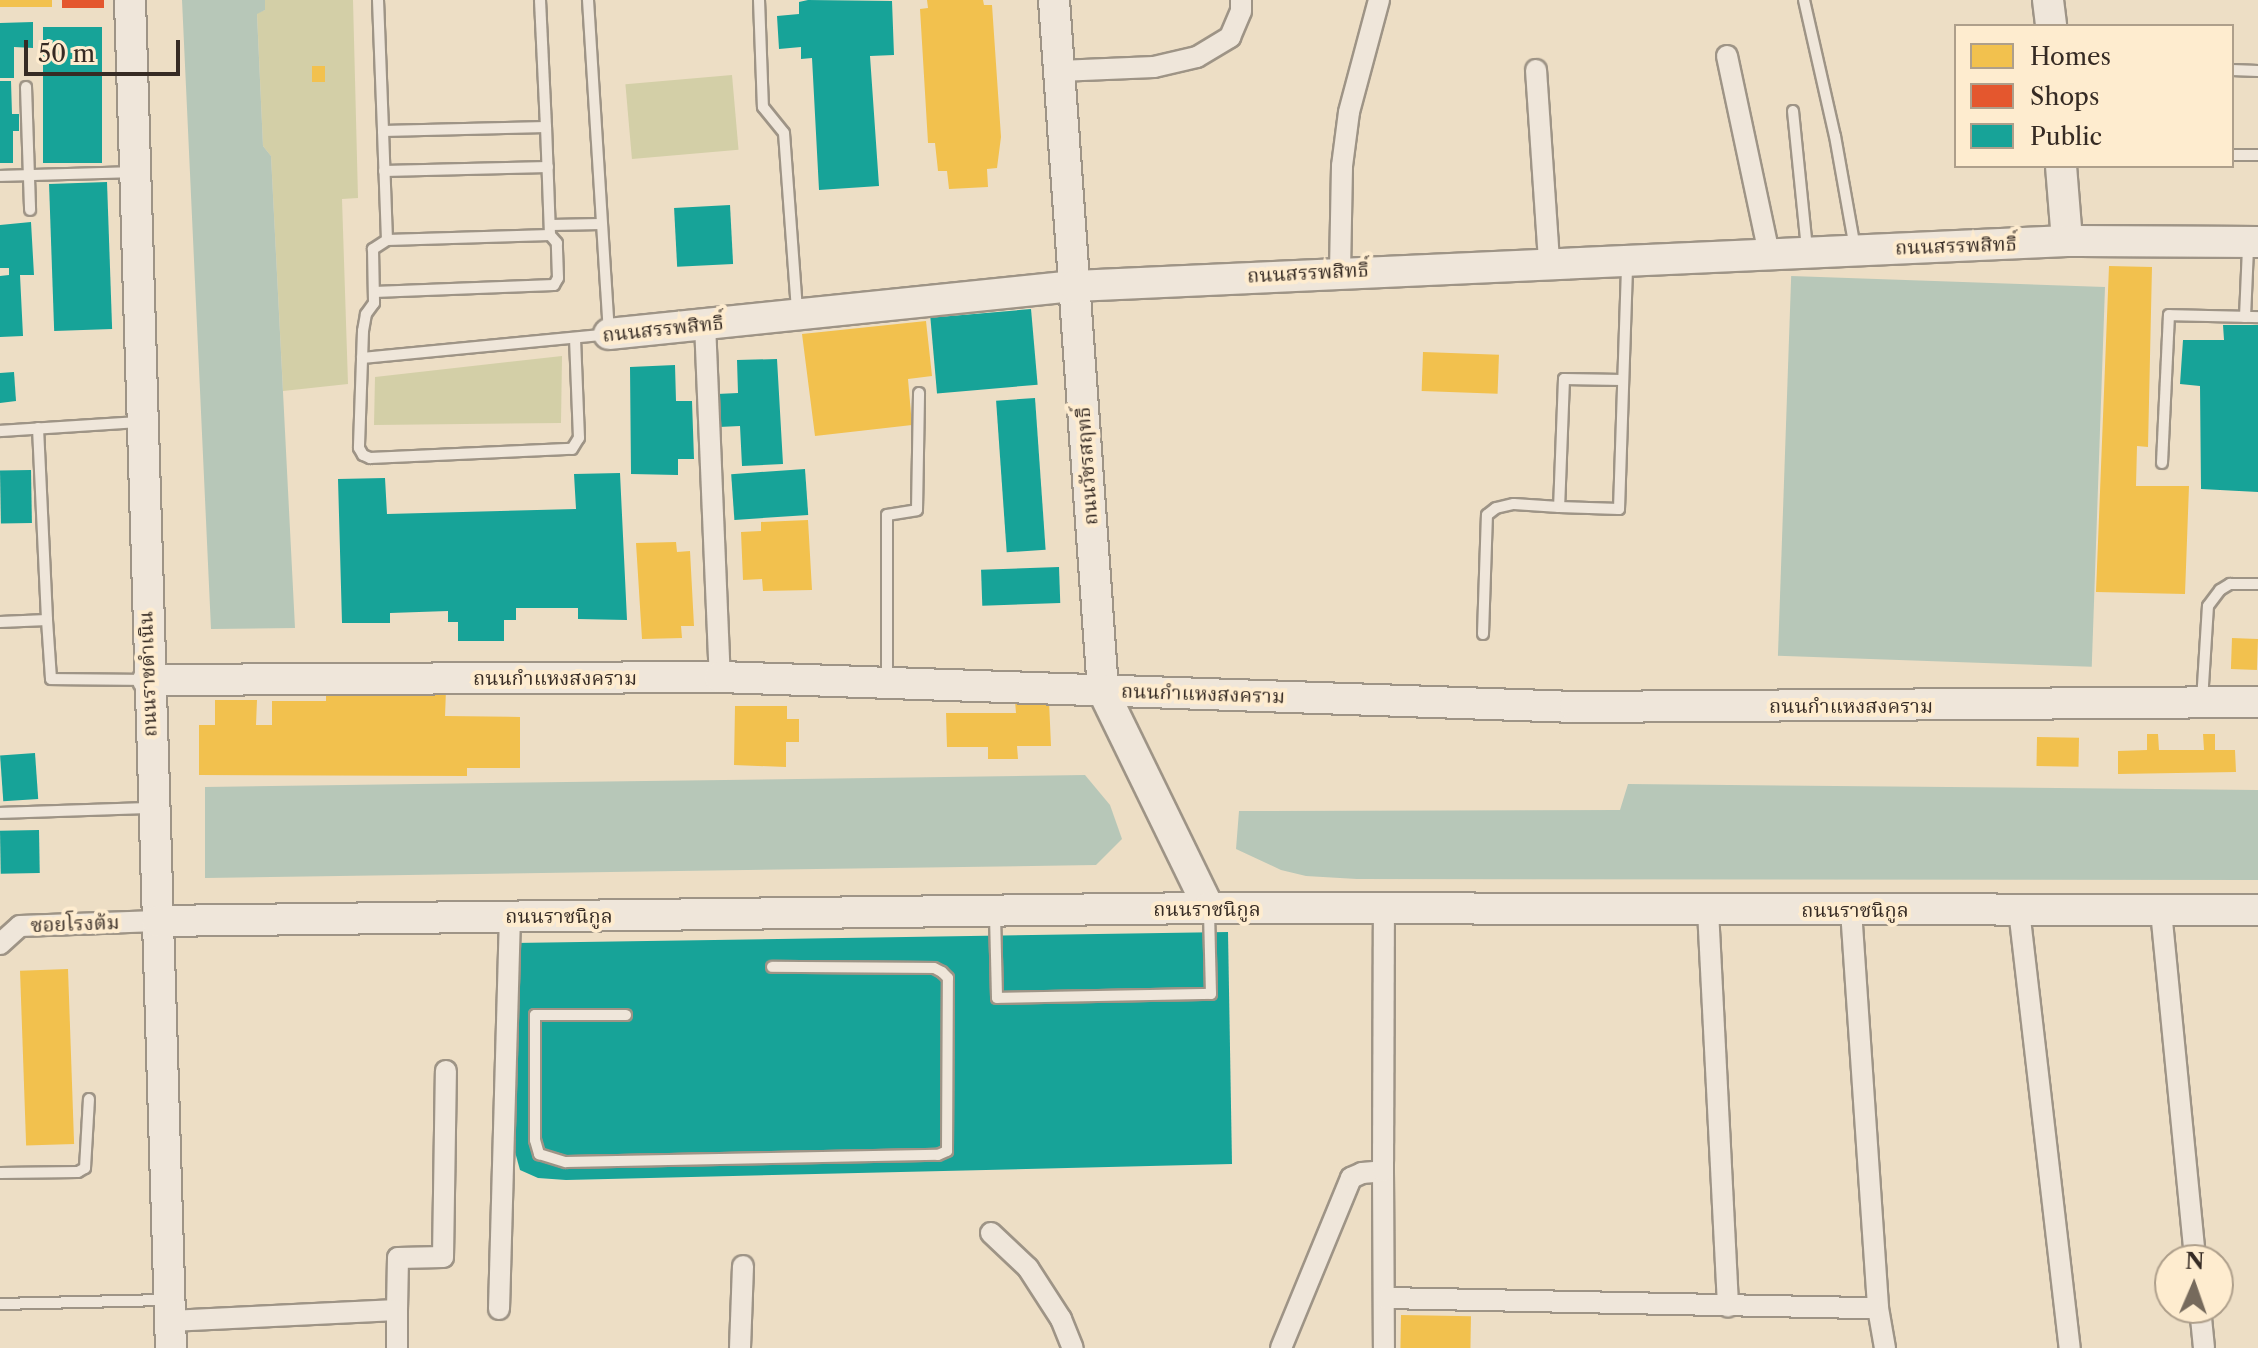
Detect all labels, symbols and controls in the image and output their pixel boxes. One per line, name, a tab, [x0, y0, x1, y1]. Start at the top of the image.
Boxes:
scale bar	[28, 24, 184, 74]
legend	[1954, 24, 2234, 168]
text: 50 m	[38, 39, 95, 68]
text: Homes	[2030, 42, 2111, 71]
text: Shops	[2030, 82, 2099, 111]
text: Public	[2030, 122, 2102, 151]
street label: ถนนสรรพสิทธิ์	[1895, 232, 2017, 260]
street label: ถนนสรรพสิทธิ์	[1247, 258, 1369, 288]
street label: ถนนสรรพสิทธิ์	[601, 311, 725, 347]
street label: ถนนวัชรสฤทธิ์	[1071, 406, 1103, 526]
street label: ถนนราชดำเนิน	[134, 611, 162, 737]
street label: ถนนกำแหงสงคราม	[473, 666, 637, 690]
street label: ถนนกำแหงสงคราม	[1121, 679, 1285, 709]
street label: ถนนกำแหงสงคราม	[1769, 694, 1933, 718]
street label: ถนนราชนิกูล	[1153, 897, 1261, 921]
street label: ถนนราชนิกูล	[1801, 898, 1909, 922]
street label: ถนนราชนิกูล	[505, 904, 613, 928]
street label: ซอยโรงต้ม	[30, 910, 120, 938]
north arrow	[2154, 1244, 2234, 1324]
text: N	[2185, 1248, 2205, 1275]

